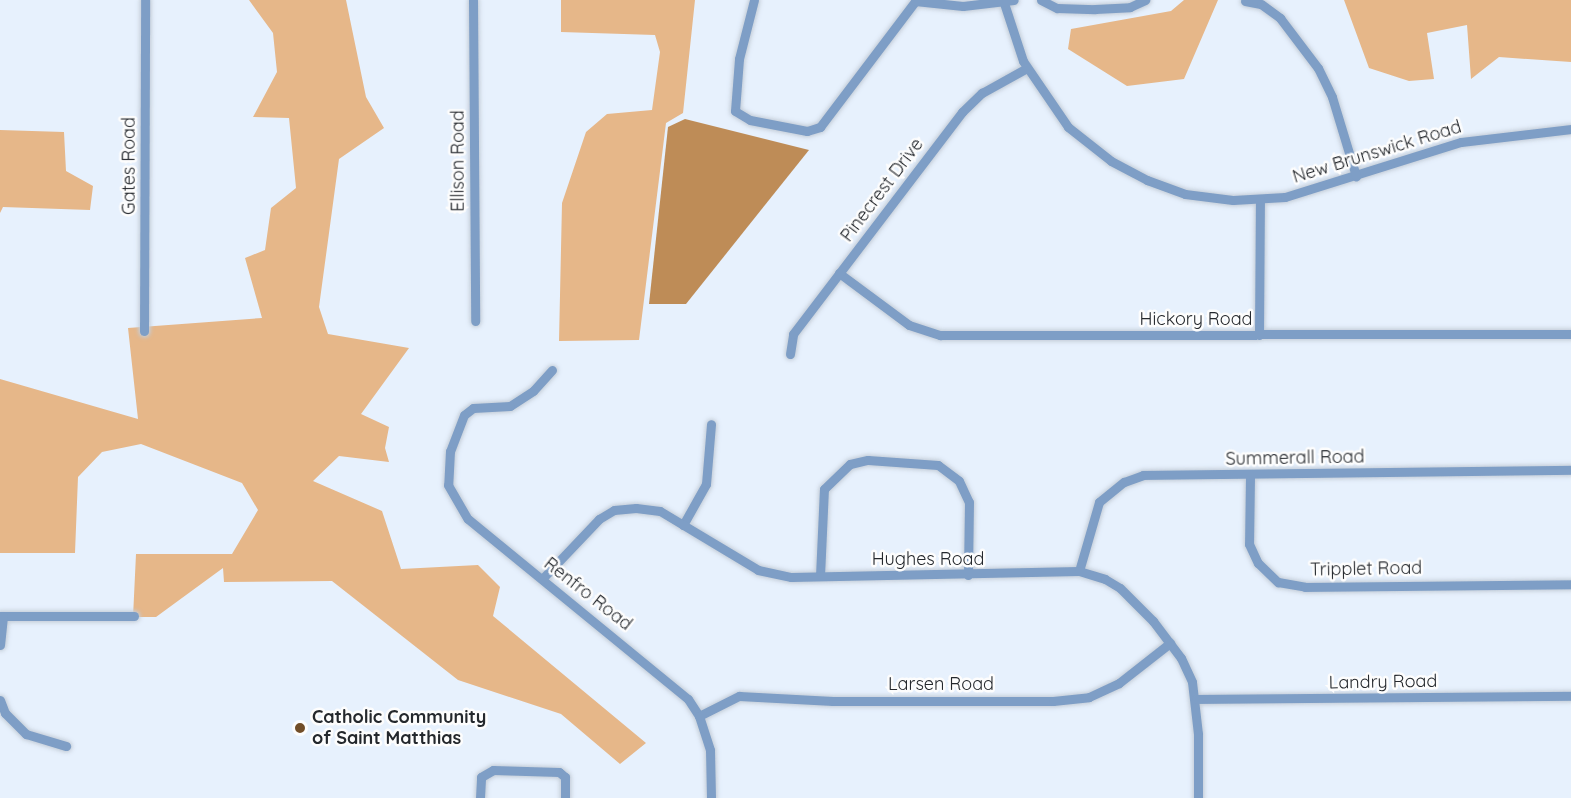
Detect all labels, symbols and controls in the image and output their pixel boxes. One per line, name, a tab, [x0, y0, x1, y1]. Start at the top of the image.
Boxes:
street label: Ellison Road	[447, 110, 469, 212]
street label: New Brunswick Road	[1290, 116, 1464, 188]
street label: Gates Road	[118, 117, 140, 215]
street label: Pinecrest Drive	[836, 134, 928, 246]
street label: Hickory Road	[1140, 308, 1252, 330]
street label: Summerall Road	[1225, 446, 1365, 470]
street label: Hughes Road	[872, 548, 984, 570]
street label: Renfro Road	[540, 553, 636, 635]
street label: Tripplet Road	[1310, 557, 1422, 581]
street label: Landry Road	[1329, 670, 1437, 694]
street label: Larsen Road	[888, 673, 994, 695]
place label: Catholic Community of Saint Matthias	[312, 707, 486, 750]
marker: Catholic Community of Saint Matthias	[293, 721, 307, 735]

